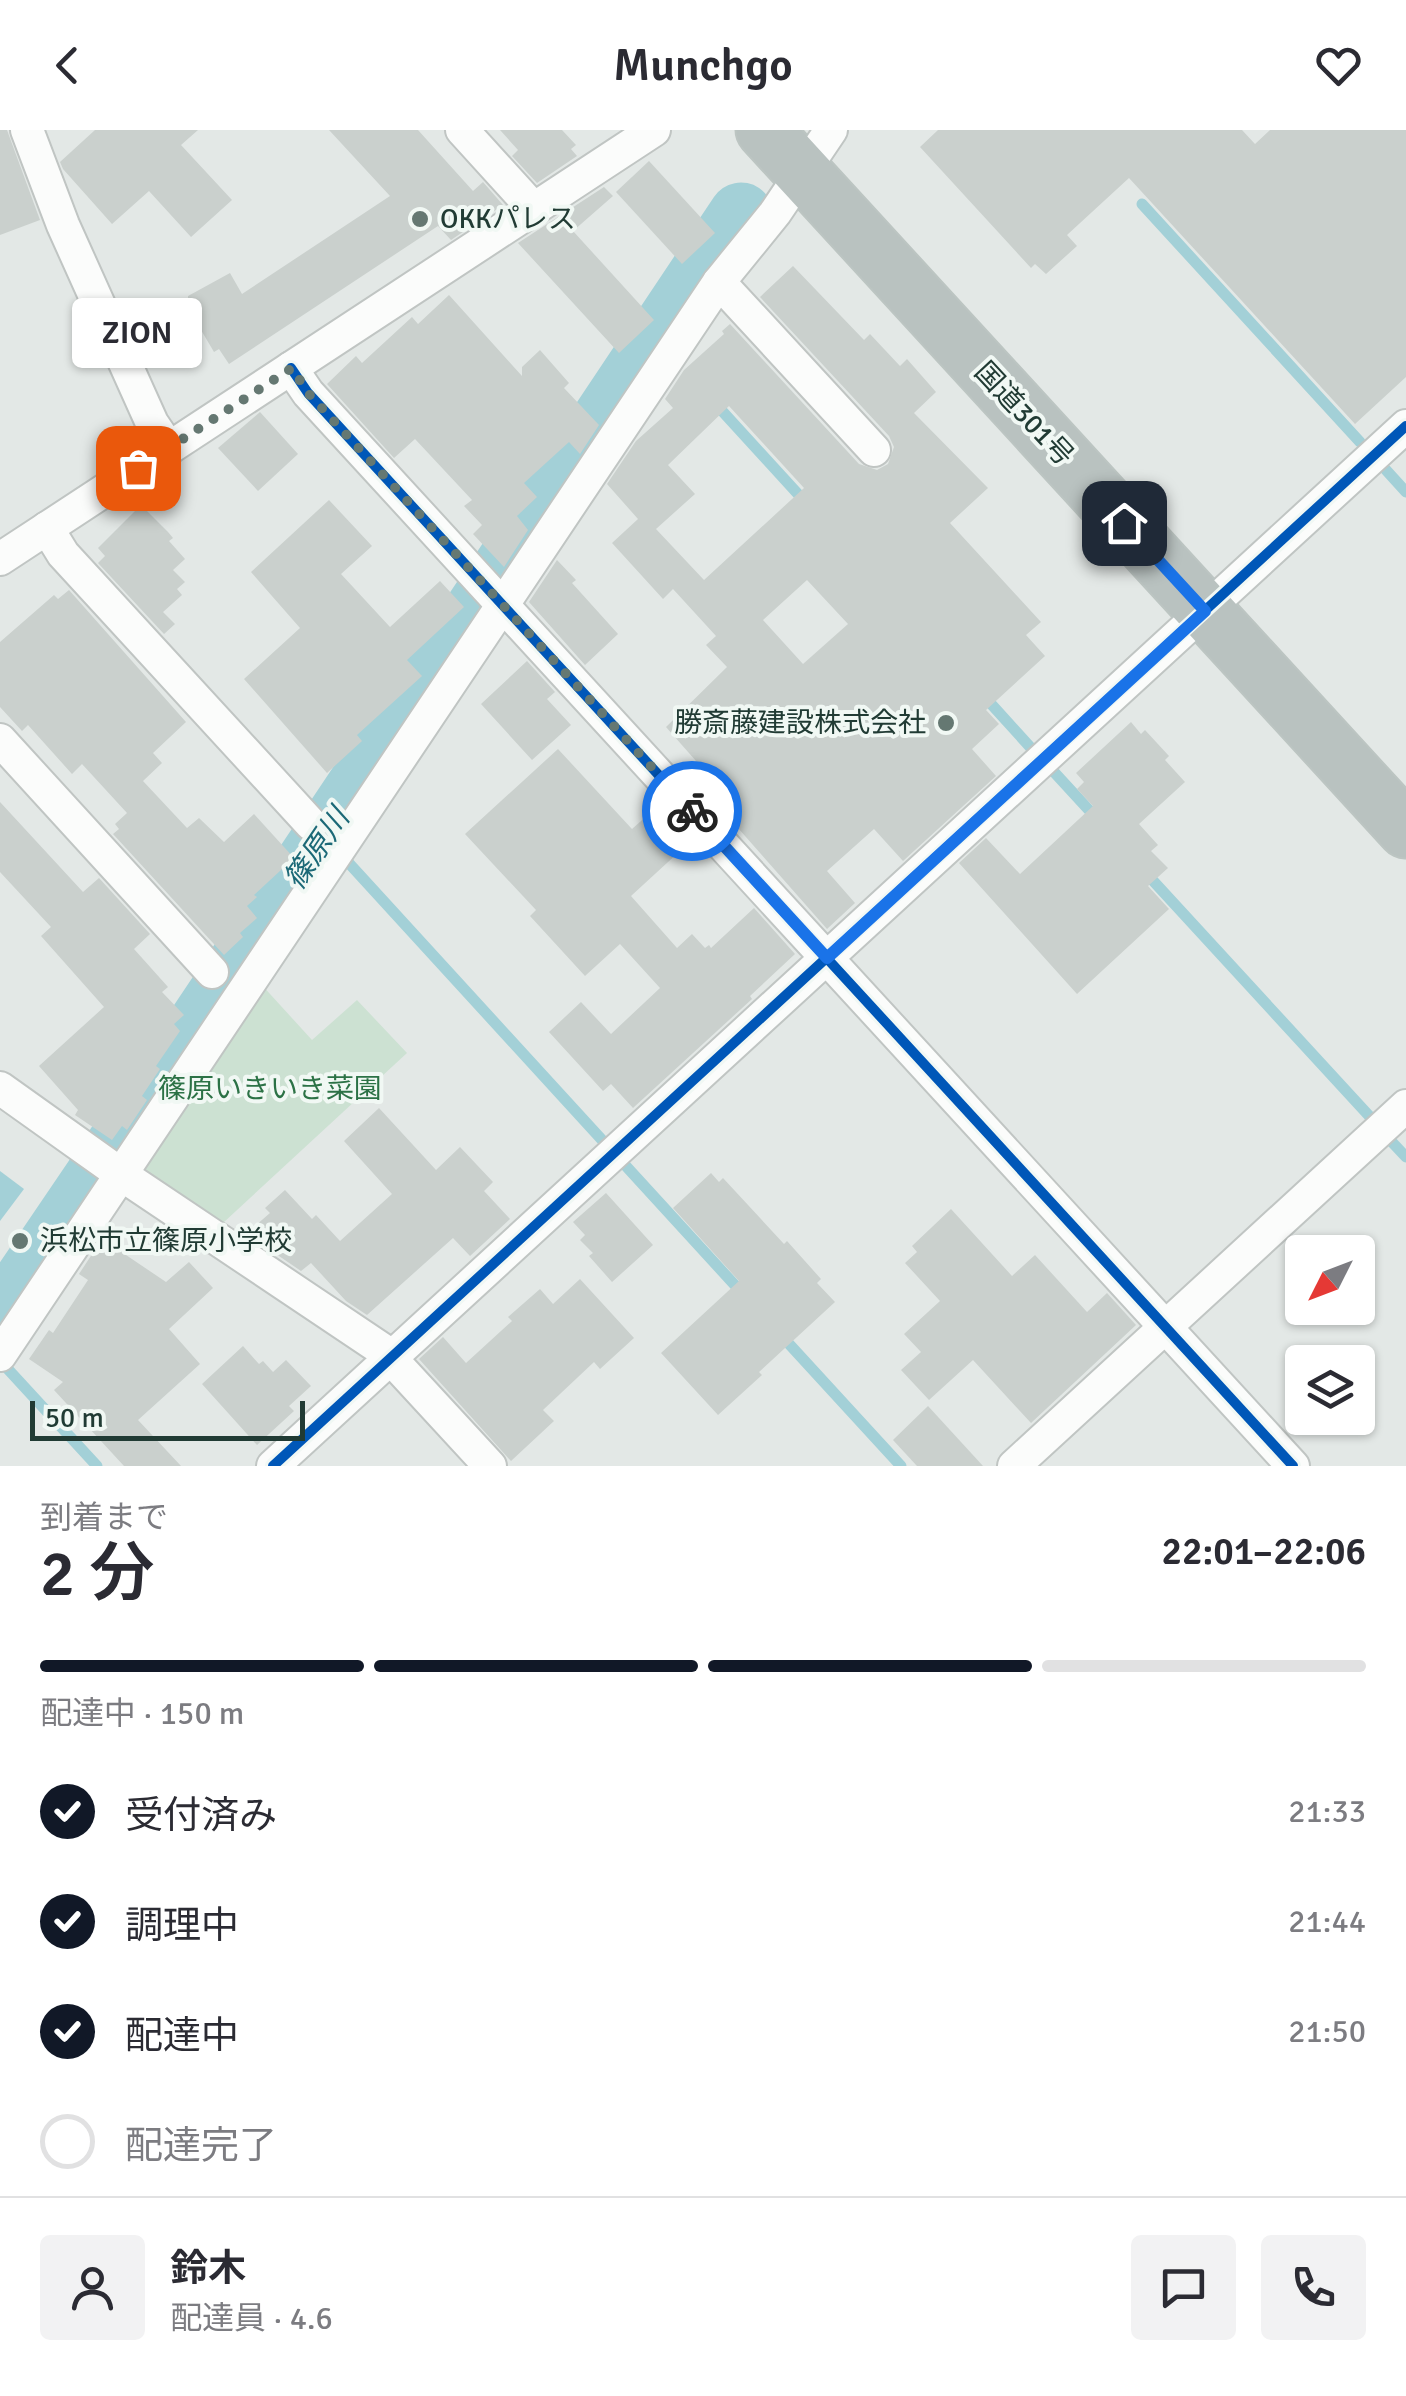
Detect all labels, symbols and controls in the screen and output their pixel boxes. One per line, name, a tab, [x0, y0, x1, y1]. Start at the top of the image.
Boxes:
icon: back	[40, 38, 95, 93]
text: Munchgo	[613, 38, 793, 93]
icon: heart	[1311, 38, 1366, 93]
place label: OKKパレス	[440, 202, 576, 236]
marker: OKKパレス	[409, 208, 431, 230]
callout: ZION	[73, 298, 203, 368]
text: ZION	[101, 313, 173, 352]
street label: 国道301号	[967, 355, 1081, 473]
pin	[96, 426, 181, 511]
icon: bag	[111, 441, 166, 496]
pin	[1082, 481, 1167, 566]
icon: home	[1097, 496, 1152, 551]
place label: 勝斎藤建設株式会社	[674, 706, 926, 740]
marker: 勝斎藤建設株式会社	[935, 712, 957, 734]
courier	[642, 761, 742, 861]
icon: bike	[665, 784, 720, 839]
water label: 篠原川	[276, 799, 359, 897]
park label: 篠原いきいき菜園	[158, 1072, 382, 1106]
place label: 浜松市立篠原小学校	[40, 1224, 292, 1258]
marker: 浜松市立篠原小学校	[9, 1230, 31, 1252]
north arrow	[1285, 1235, 1375, 1325]
map controls	[1285, 1235, 1375, 1435]
button: layers	[1285, 1345, 1375, 1435]
scale bar	[30, 1396, 305, 1440]
text: 50 m	[45, 1401, 104, 1435]
text: 到着まで	[40, 1498, 168, 1537]
text: 22:01–22:06	[1161, 1528, 1366, 1575]
text: 2 分	[40, 1534, 154, 1614]
text: 配達中 · 150 m	[40, 1694, 244, 1733]
icon: check	[40, 1784, 95, 1839]
text: 受付済み	[125, 1792, 277, 1839]
text: 21:33	[1288, 1792, 1366, 1831]
icon: check	[40, 1894, 95, 1949]
text: 調理中	[125, 1902, 239, 1949]
text: 21:44	[1288, 1902, 1366, 1941]
icon: check	[40, 2004, 95, 2059]
text: 配達中	[125, 2012, 239, 2059]
text: 21:50	[1288, 2012, 1366, 2051]
text: 配達完了	[125, 2122, 277, 2169]
button: person	[40, 2235, 145, 2340]
button: chat	[1131, 2235, 1236, 2340]
button: phone	[1261, 2235, 1366, 2340]
text: 鈴木	[170, 2245, 246, 2292]
text: 配達員 · 4.6	[170, 2299, 333, 2338]

